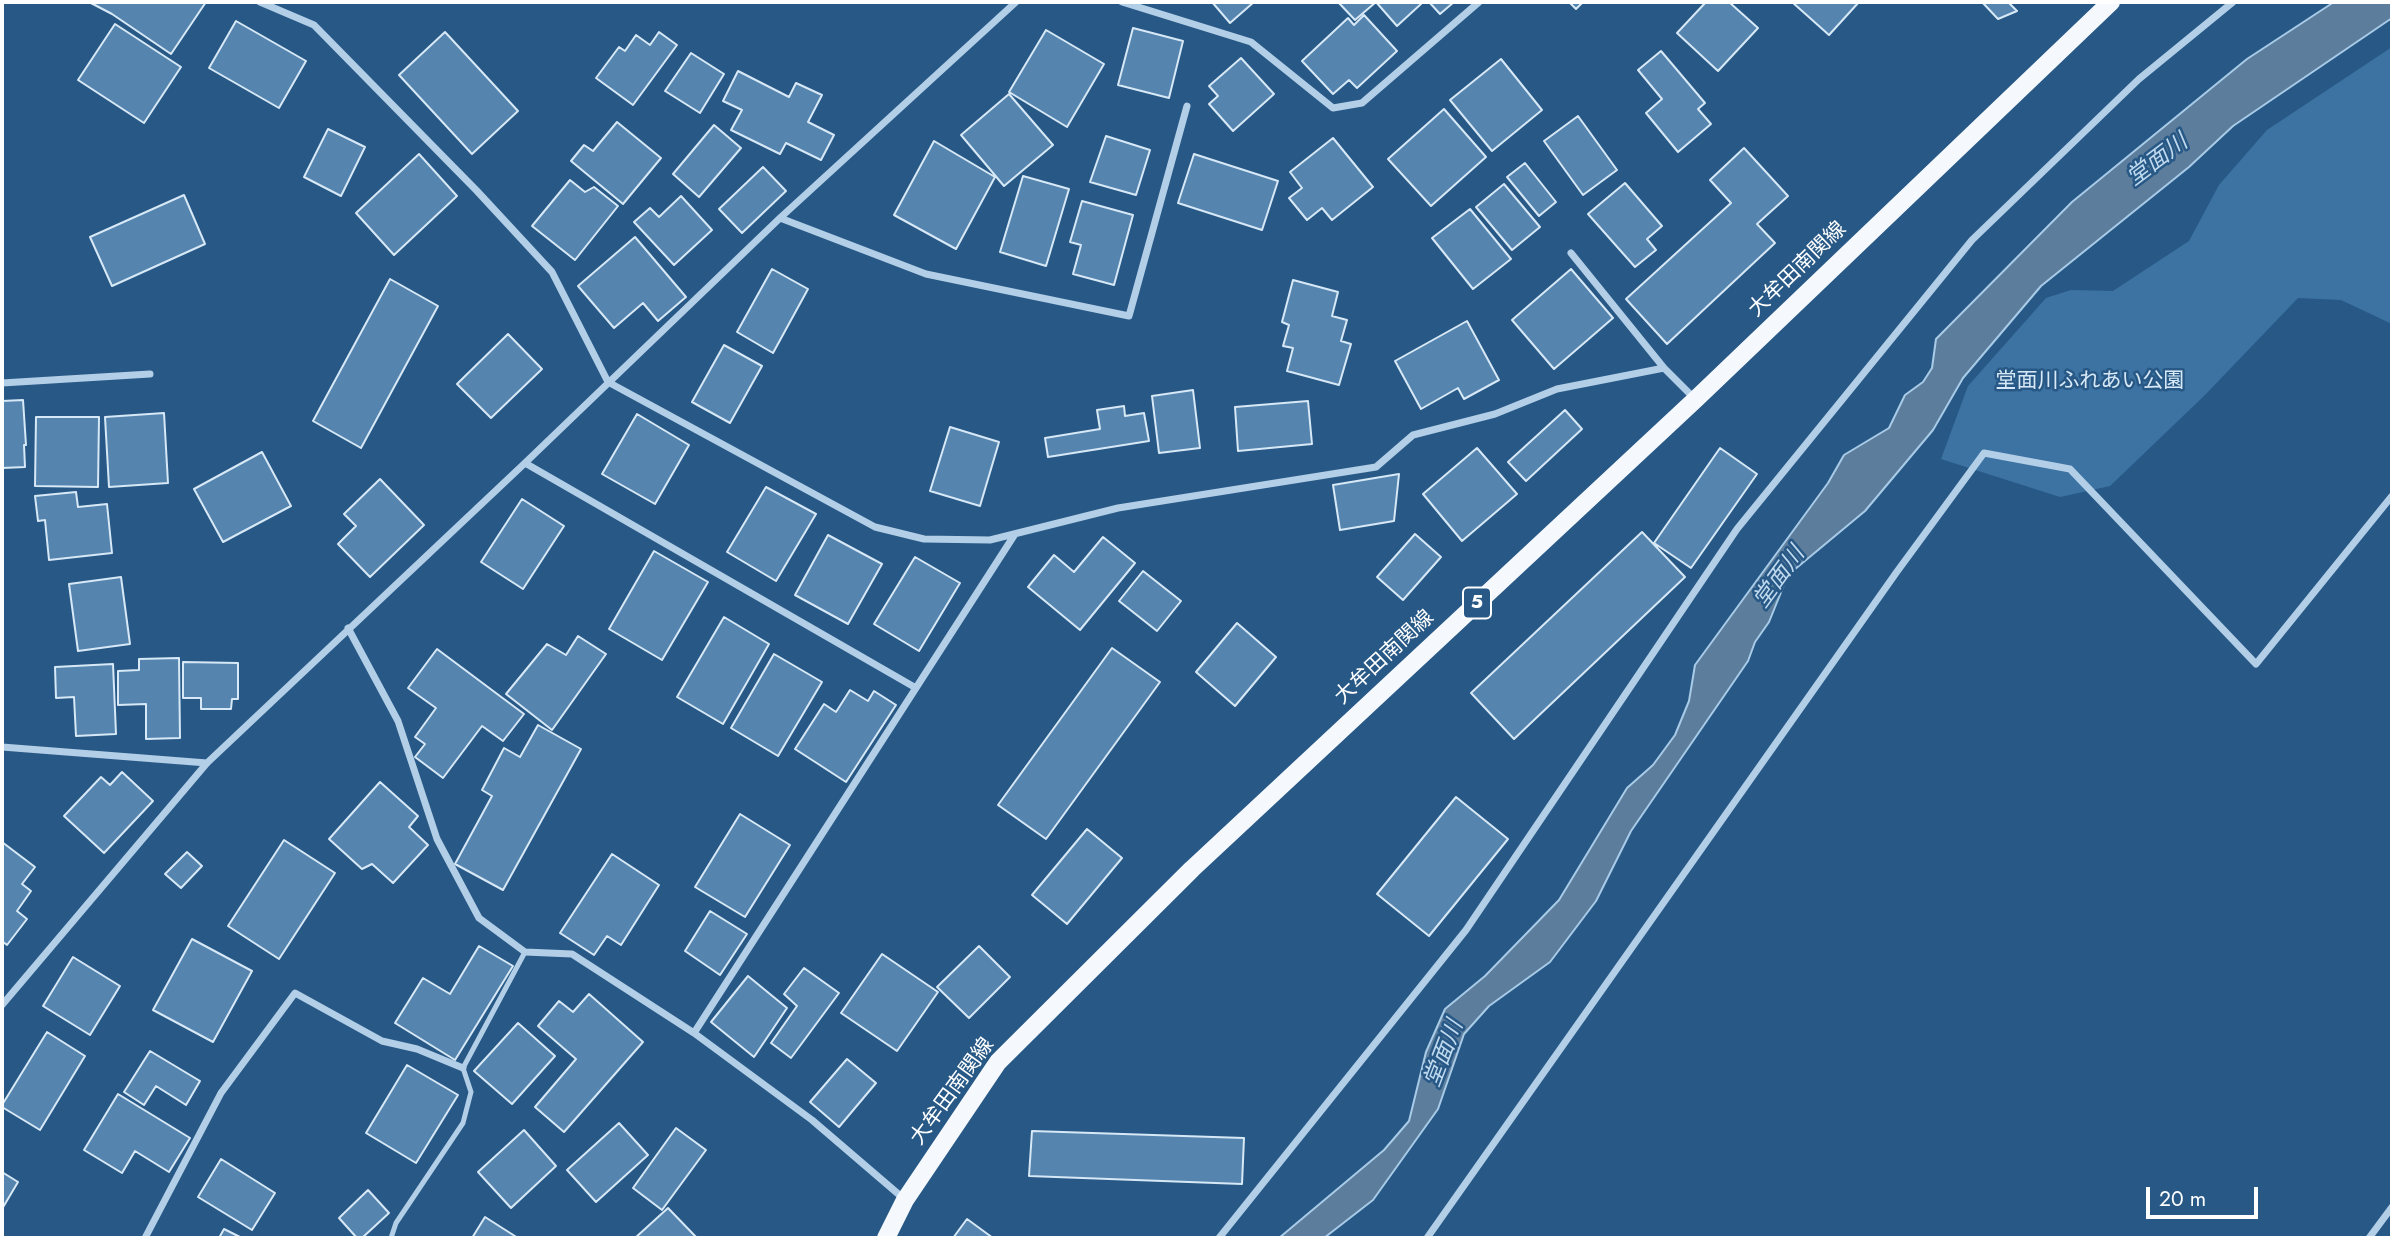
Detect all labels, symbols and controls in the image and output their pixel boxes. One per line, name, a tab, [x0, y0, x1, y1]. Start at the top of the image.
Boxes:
water label: 堂面川	[2122, 129, 2194, 193]
street label: 大牟田南関線	[1744, 217, 1852, 323]
park label: 堂面川ふれあい公園	[1996, 369, 2184, 395]
water label: 堂面川	[1749, 542, 1811, 614]
road number: 5	[1463, 588, 1491, 618]
street label: 大牟田南関線	[1330, 606, 1440, 710]
water label: 堂面川	[1420, 1017, 1470, 1091]
street label: 大牟田南関線	[906, 1034, 1000, 1150]
scale bar	[2149, 1174, 2261, 1218]
text: 20 m	[2159, 1184, 2206, 1214]

